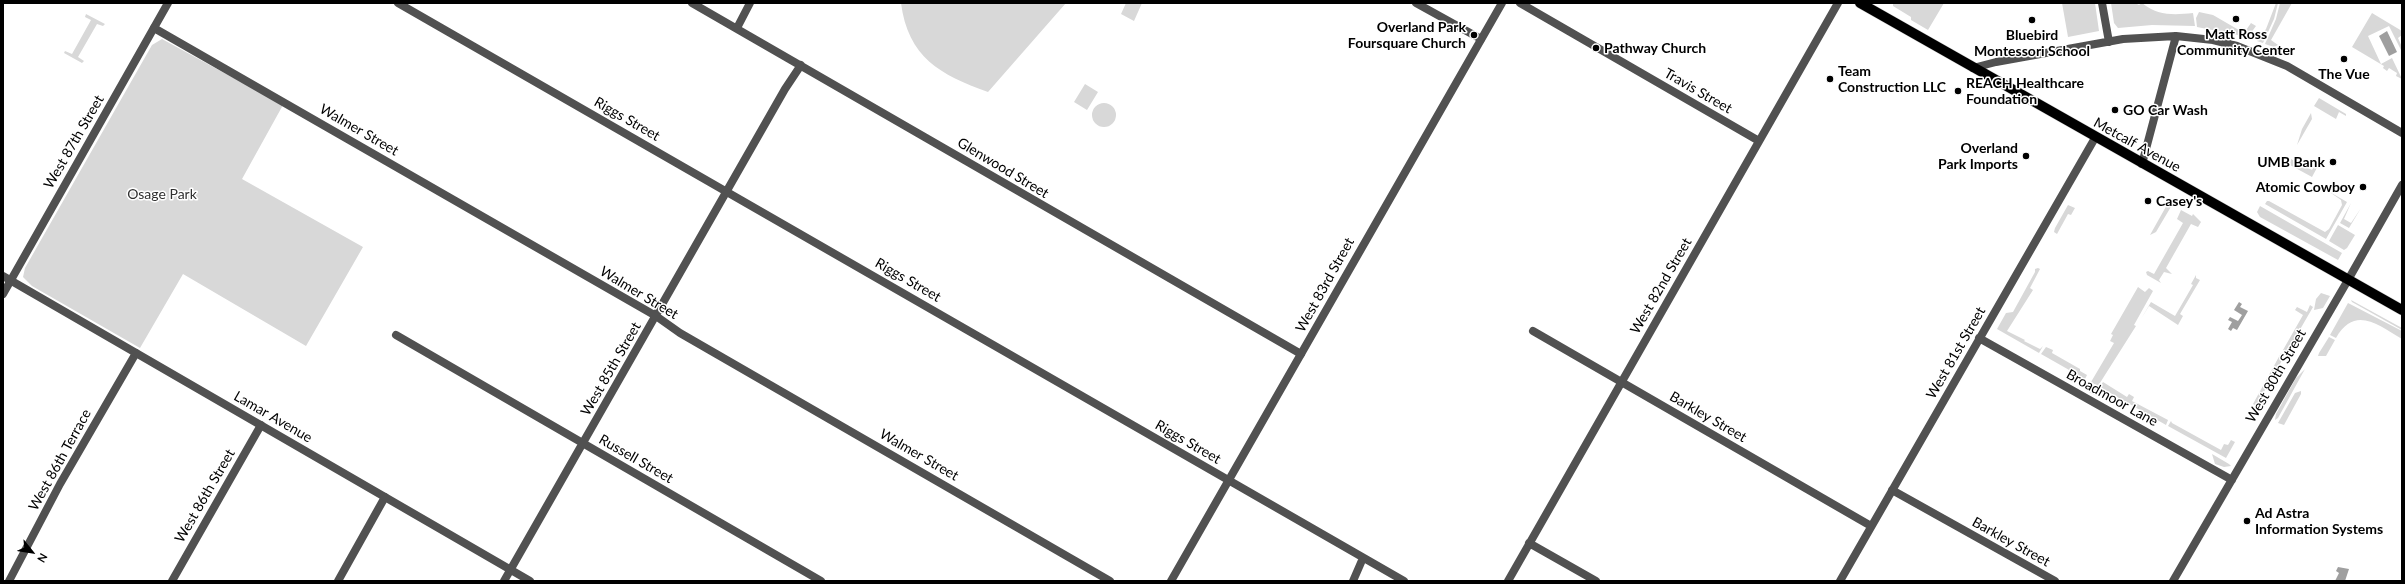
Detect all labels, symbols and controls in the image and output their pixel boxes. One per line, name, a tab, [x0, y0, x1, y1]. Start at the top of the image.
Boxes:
marker: Matt Ross Community Center	[2231, 14, 2241, 24]
marker: Bluebird Montessori School	[2027, 15, 2037, 25]
place label: Overland Park Foursquare Church	[1348, 19, 1466, 52]
place label: Matt Ross Community Center	[2177, 26, 2295, 58]
place label: Bluebird Montessori School	[1974, 27, 2090, 60]
marker: Overland Park Foursquare Church	[1469, 30, 1479, 40]
place label: Pathway Church	[1604, 40, 1706, 56]
marker: Pathway Church	[1591, 43, 1601, 53]
marker: The Vue	[2339, 54, 2349, 64]
place label: Team Construction LLC	[1838, 63, 1946, 96]
street label: Travis Street	[1661, 65, 1735, 117]
place label: The Vue	[2318, 66, 2370, 82]
marker: Team Construction LLC	[1825, 74, 1835, 84]
place label: REACH Healthcare Foundation	[1966, 75, 2084, 108]
marker: REACH Healthcare Foundation	[1953, 86, 1963, 96]
street label: West 87th Street	[40, 92, 108, 192]
street label: Riggs Street	[591, 93, 663, 145]
street label: Walmer Street	[317, 101, 401, 159]
place label: GO Car Wash	[2123, 102, 2208, 118]
marker: GO Car Wash	[2110, 105, 2120, 115]
street label: Metcalf Avenue	[2091, 114, 2183, 176]
street label: Glenwood Street	[954, 134, 1052, 202]
place label: Overland Park Imports	[1938, 140, 2018, 172]
marker: Overland Park Imports	[2021, 151, 2031, 161]
place label: UMB Bank	[2257, 154, 2325, 170]
marker: UMB Bank	[2328, 157, 2338, 167]
place label: Atomic Cowboy	[2256, 179, 2355, 195]
marker: Atomic Cowboy	[2358, 182, 2368, 192]
park label: Osage Park	[127, 186, 197, 202]
place label: Casey's	[2156, 193, 2202, 209]
marker: Casey's	[2143, 196, 2153, 206]
street label: West 83rd Street	[1292, 235, 1358, 335]
street label: West 82nd Street	[1627, 235, 1695, 337]
street label: Riggs Street	[872, 254, 944, 306]
street label: Walmer Street	[597, 263, 681, 323]
street label: West 81st Street	[1923, 304, 1989, 402]
street label: West 85th Street	[577, 319, 645, 419]
street label: West 80th Street	[2242, 326, 2310, 426]
street label: Broadmoor Lane	[2063, 366, 2161, 430]
street label: Lamar Avenue	[231, 388, 315, 446]
street label: Barkley Street	[1666, 388, 1750, 446]
street label: West 86th Terrace	[25, 406, 95, 514]
street label: Riggs Street	[1152, 416, 1224, 468]
street label: Walmer Street	[877, 426, 961, 484]
street label: Russell Street	[596, 431, 676, 487]
street label: West 86th Street	[171, 446, 239, 546]
place label: Ad Astra Information Systems	[2255, 505, 2383, 538]
street label: Barkley Street	[1969, 514, 2053, 570]
marker: Ad Astra Information Systems	[2242, 516, 2252, 526]
north arrow	[12, 532, 52, 572]
text: N	[35, 551, 51, 565]

